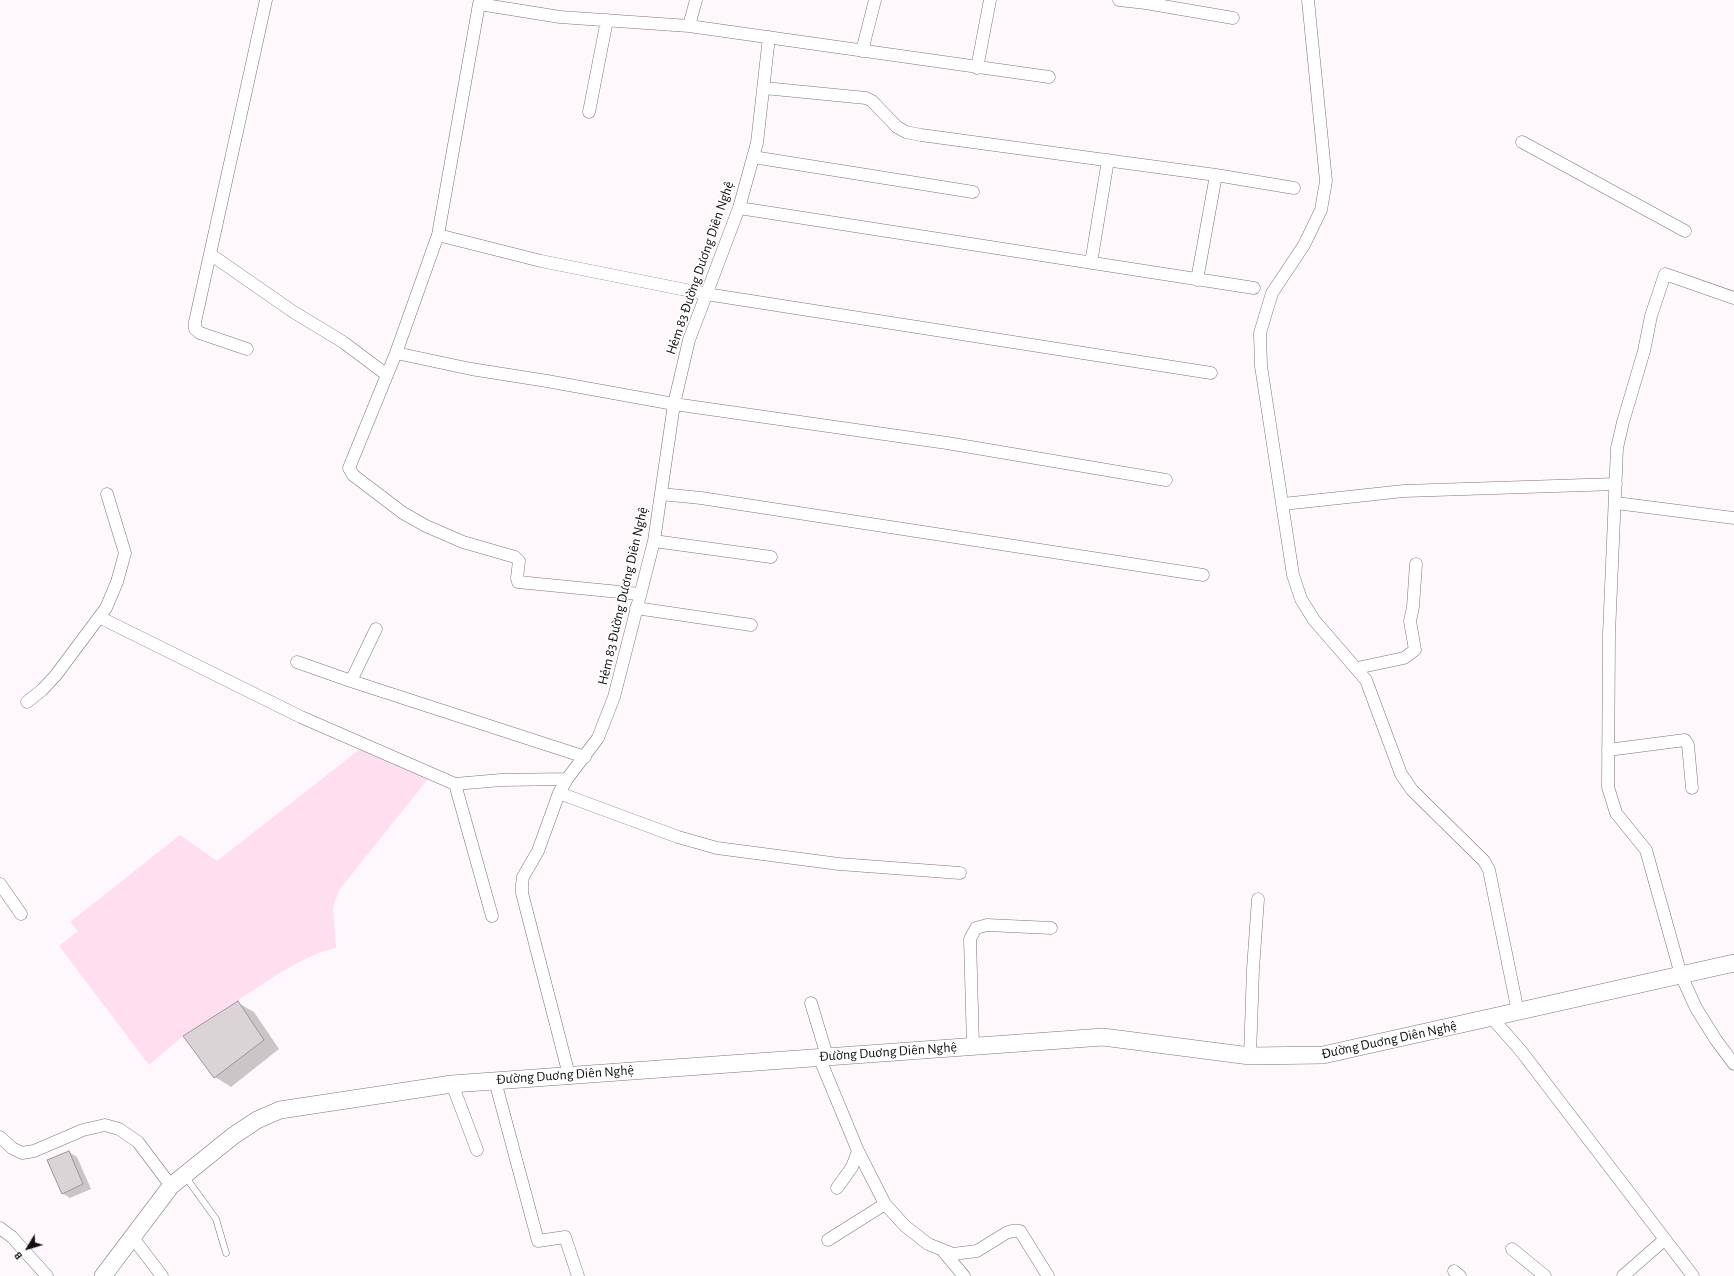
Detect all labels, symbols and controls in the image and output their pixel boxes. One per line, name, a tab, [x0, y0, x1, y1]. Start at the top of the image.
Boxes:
street label: Hẻm 83 Đường Dương Diên Nghệ	[662, 179, 738, 357]
street label: Hẻm 83 Đường Dương Diên Nghệ	[594, 505, 652, 687]
street label: Đường Duơng Diên Nghệ	[1320, 1017, 1458, 1063]
street label: Đường Duơng Diên Nghệ	[819, 1039, 957, 1065]
street label: Đường Duơng Diên Nghệ	[496, 1062, 634, 1088]
north arrow	[8, 1228, 48, 1268]
text: B	[12, 1250, 24, 1262]

